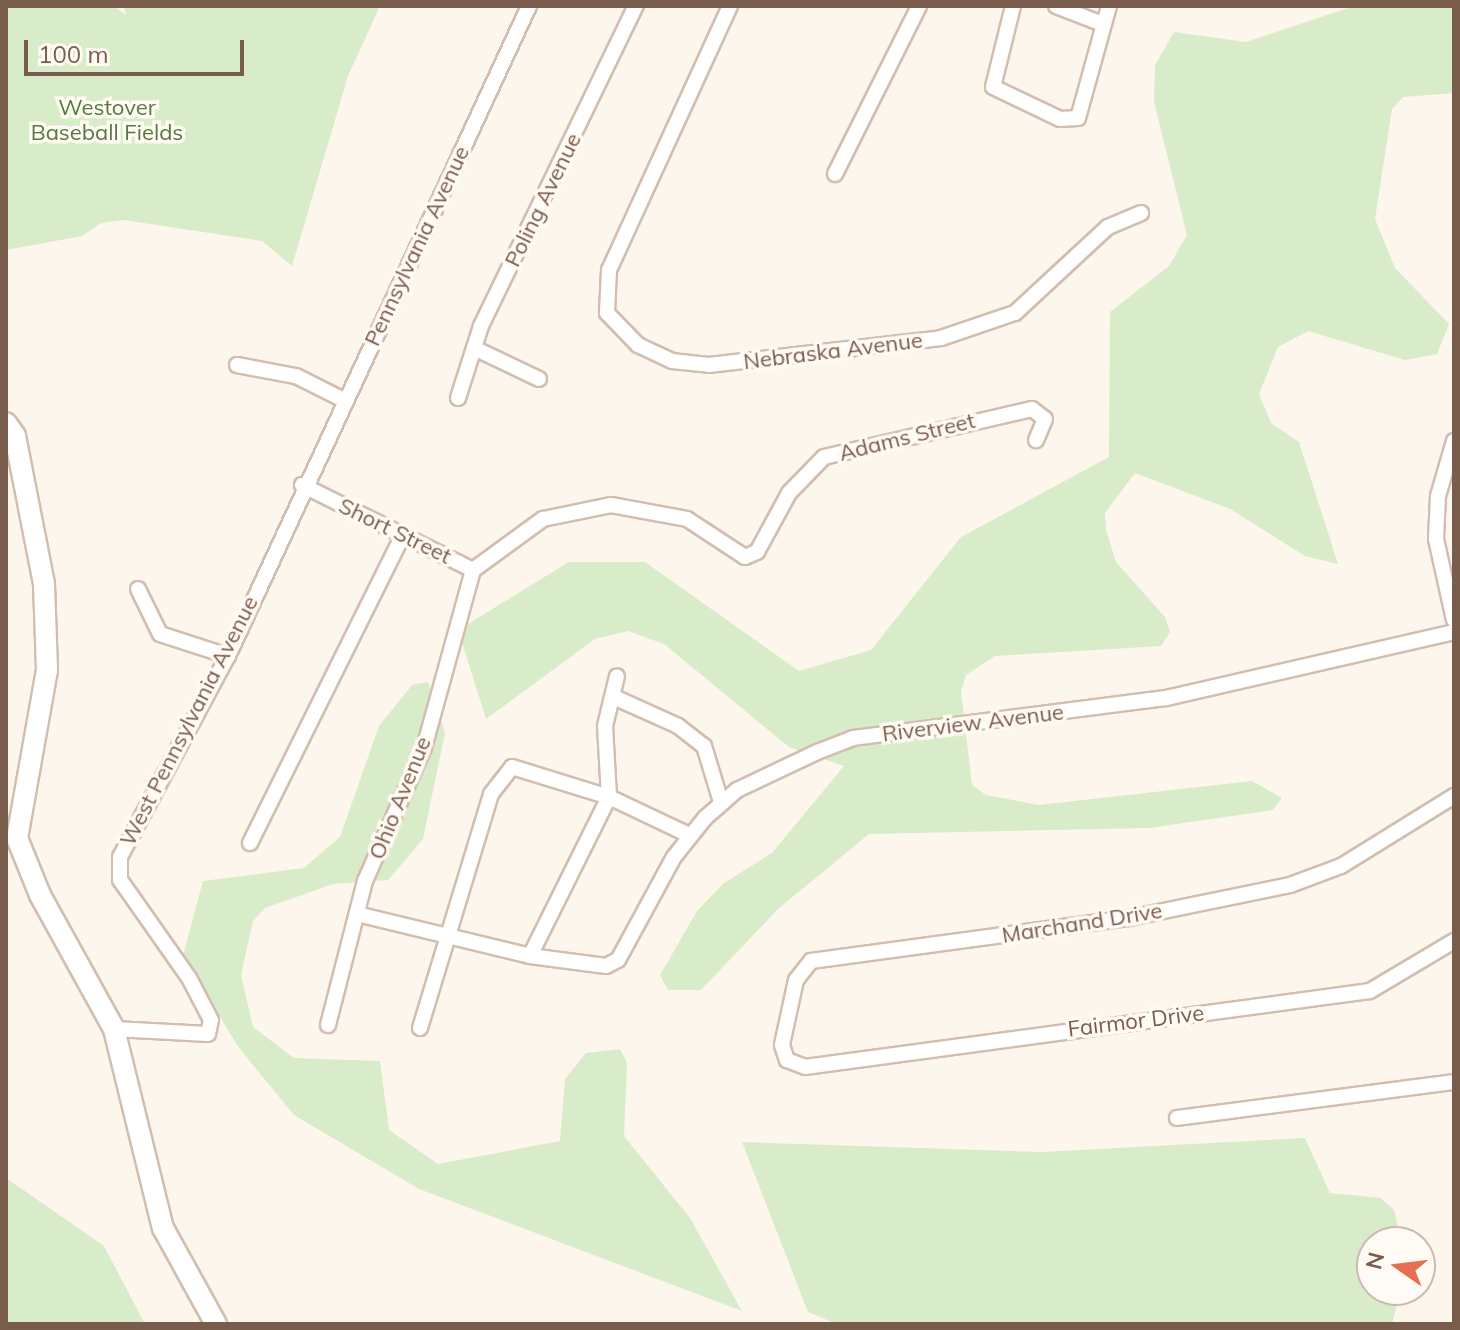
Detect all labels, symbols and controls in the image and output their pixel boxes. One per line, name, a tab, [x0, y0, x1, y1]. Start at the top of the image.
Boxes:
scale bar	[28, 24, 248, 74]
text: 100 m	[38, 39, 109, 69]
park label: Westover Baseball Fields	[31, 94, 183, 146]
street label: Poling Avenue	[499, 129, 587, 271]
street label: Pennsylvania Avenue	[359, 142, 475, 350]
street label: Nebraska Avenue	[742, 327, 924, 375]
street label: Adams Street	[836, 407, 978, 467]
street label: Short Street	[334, 492, 456, 570]
street label: West Pennsylvania Avenue	[114, 592, 264, 850]
street label: Riverview Avenue	[881, 699, 1065, 747]
street label: Ohio Avenue	[363, 733, 437, 863]
street label: Marchand Drive	[1000, 897, 1164, 949]
street label: Fairmor Drive	[1066, 1000, 1206, 1042]
north arrow	[1356, 1226, 1436, 1306]
text: N	[1359, 1249, 1390, 1272]

